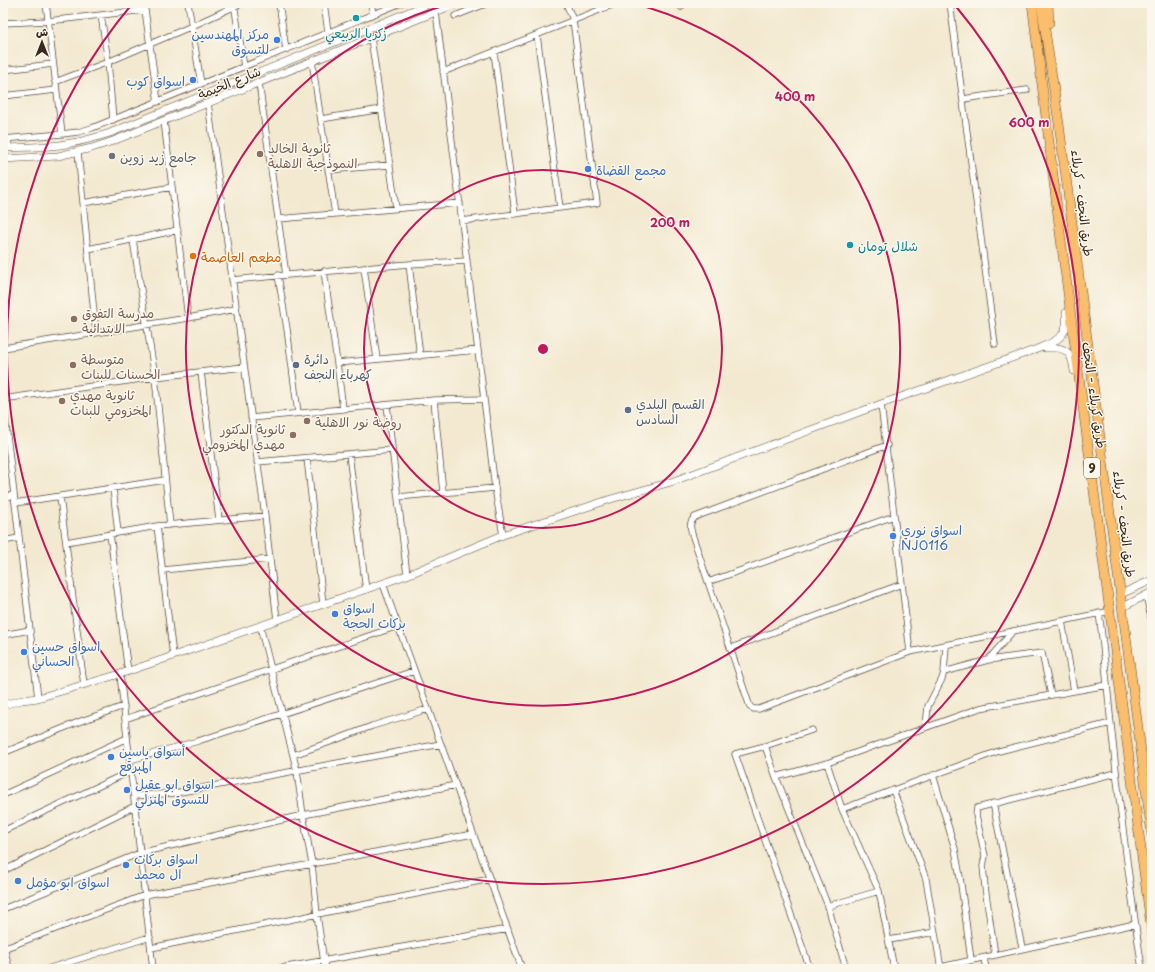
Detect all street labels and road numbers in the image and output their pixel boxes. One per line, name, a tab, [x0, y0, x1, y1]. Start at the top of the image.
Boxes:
street label: شارع الخيمة	[195, 61, 264, 104]
street label: طريق النجف - کربلاء	[1067, 149, 1099, 257]
street label: طريق کربلاء - النجف	[1078, 340, 1112, 450]
road number: 9	[1084, 458, 1100, 478]
street label: طريق النجف - کربلاء	[1109, 470, 1141, 578]

